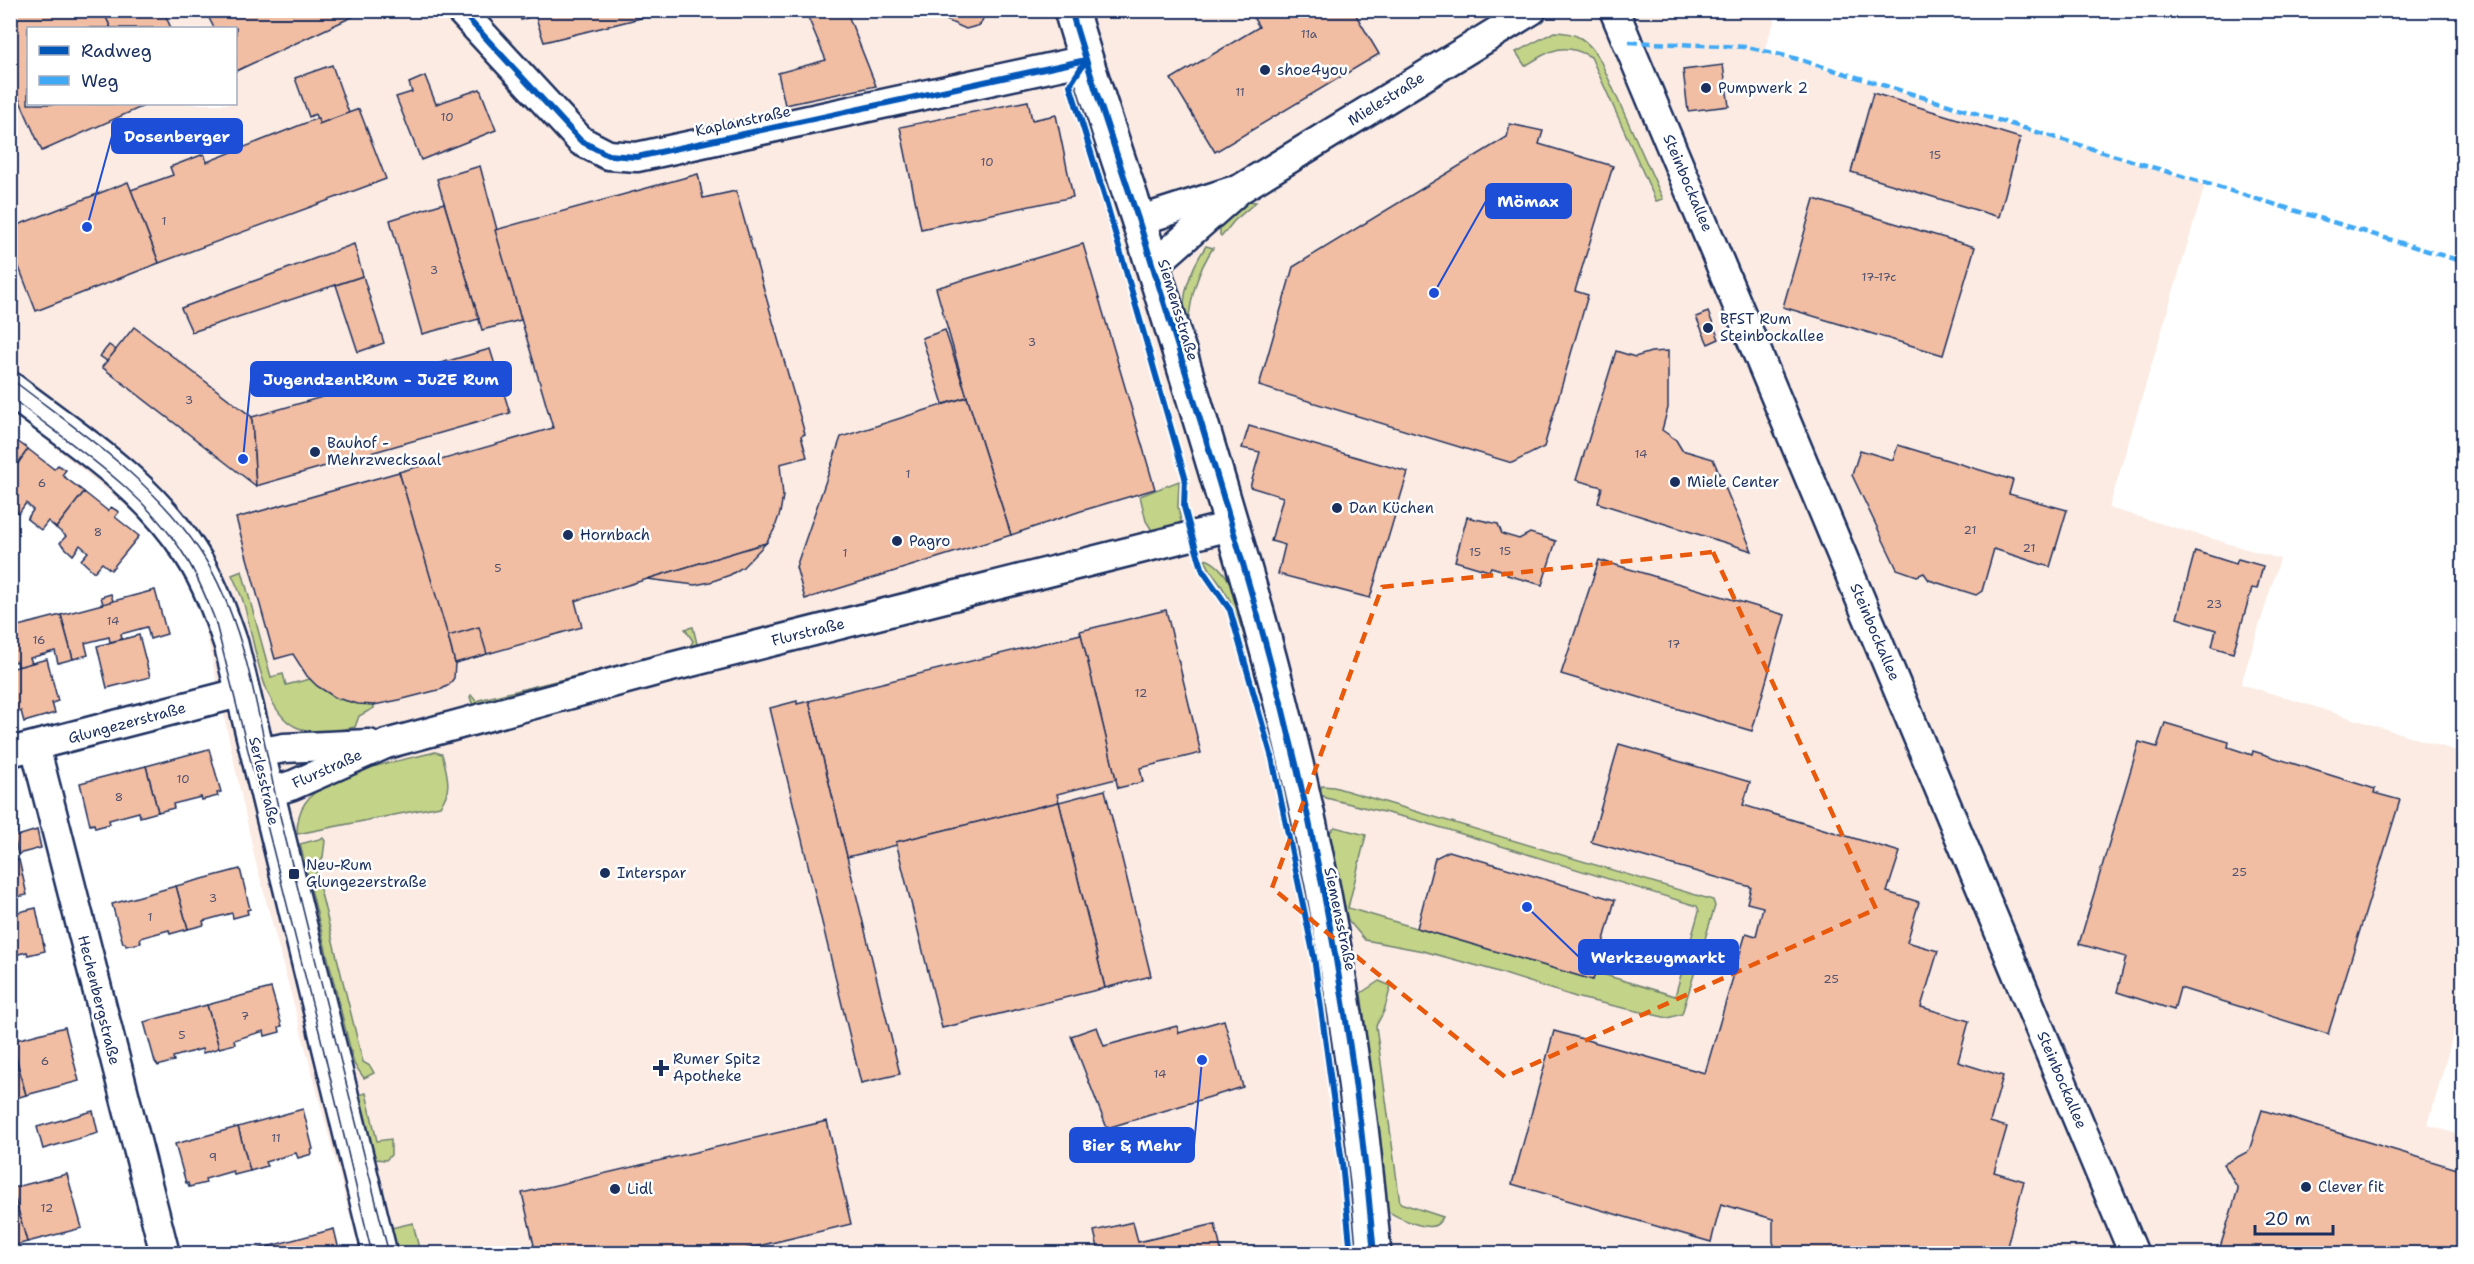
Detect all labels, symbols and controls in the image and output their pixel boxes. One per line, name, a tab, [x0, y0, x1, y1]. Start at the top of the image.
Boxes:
house number: 11a	[1301, 26, 1318, 42]
legend	[27, 27, 237, 105]
text: Radweg	[81, 39, 152, 63]
place label: shoe4you	[1277, 60, 1348, 80]
marker: shoe4you	[1258, 63, 1272, 77]
street label: Mielestraße	[1344, 68, 1428, 130]
text: Weg	[81, 69, 119, 93]
place label: Pumpwerk 2	[1718, 78, 1808, 98]
marker: Pumpwerk 2	[1699, 81, 1713, 95]
house number: 11	[1235, 84, 1245, 100]
street label: Kaplanstraße	[693, 101, 793, 141]
house number: 10	[440, 109, 454, 125]
callout: Dosenberger	[112, 119, 242, 153]
text: Dosenberger	[124, 126, 230, 147]
street label: Steinbockallee	[1658, 131, 1718, 235]
house number: 15	[1929, 147, 1941, 163]
house number: 10	[980, 154, 994, 170]
callout: Mömax	[1486, 184, 1571, 218]
text: Mömax	[1497, 191, 1559, 212]
house number: 1	[161, 213, 167, 229]
street label: Siemensstraße	[1153, 257, 1203, 363]
house number: 3	[430, 262, 438, 278]
house number: 17-17c	[1862, 269, 1896, 285]
place label: BFST Rum Steinbockallee	[1720, 309, 1824, 346]
marker: BFST Rum Steinbockallee	[1701, 321, 1715, 335]
house number: 3	[1028, 334, 1036, 350]
callout: JugendzentRum - JuZE Rum	[251, 362, 511, 396]
text: JugendzentRum - JuZE Rum	[263, 369, 499, 390]
house number: 3	[185, 392, 193, 408]
place label: Bauhof - Mehrzwecksaal	[327, 433, 442, 470]
marker: Bauhof - Mehrzwecksaal	[308, 445, 322, 459]
house number: 14	[1635, 446, 1647, 462]
house number: 1	[905, 466, 911, 482]
place label: Miele Center	[1687, 472, 1779, 492]
house number: 6	[38, 475, 46, 491]
marker: Miele Center	[1668, 475, 1682, 489]
place label: Dan Küchen	[1349, 498, 1434, 518]
marker: Dan Küchen	[1330, 501, 1344, 515]
house number: 21	[1964, 522, 1976, 538]
house number: 8	[94, 524, 102, 540]
place label: Hornbach	[580, 525, 650, 545]
marker: Hornbach	[561, 528, 575, 542]
place label: Pagro	[909, 531, 950, 551]
marker: Pagro	[890, 534, 904, 548]
house number: 21	[2023, 540, 2035, 556]
house number: 15	[1499, 543, 1511, 559]
house number: 15	[1469, 544, 1481, 560]
house number: 1	[842, 545, 848, 561]
house number: 5	[494, 560, 502, 576]
street label: Steinbockallee	[1845, 580, 1905, 684]
house number: 23	[2206, 596, 2222, 612]
house number: 14	[107, 613, 119, 629]
street label: Flurstraße	[769, 613, 847, 651]
house number: 16	[32, 632, 46, 648]
house number: 17	[1668, 636, 1680, 652]
house number: 12	[1135, 685, 1147, 701]
street label: Glungezerstraße	[66, 698, 188, 748]
street label: Serlesstraße	[244, 735, 284, 827]
street label: Flurstraße	[289, 745, 365, 793]
house number: 10	[176, 771, 190, 787]
house number: 8	[115, 789, 123, 805]
place label: Neu-Rum Glungezerstraße	[306, 855, 427, 892]
place label: Interspar	[617, 863, 687, 883]
house number: 25	[2231, 864, 2247, 880]
street label: Siemensstraße	[1319, 865, 1361, 973]
marker: Interspar	[598, 866, 612, 880]
marker: Neu-Rum Glungezerstraße	[287, 867, 301, 881]
house number: 3	[209, 890, 217, 906]
house number: 1	[147, 909, 153, 925]
street label: Hechenbergstraße	[73, 933, 125, 1067]
callout: Werkzeugmarkt	[1579, 940, 1738, 974]
text: Werkzeugmarkt	[1591, 947, 1725, 968]
house number: 25	[1823, 971, 1839, 987]
house number: 7	[241, 1008, 249, 1024]
house number: 5	[178, 1027, 186, 1043]
street label: Steinbockallee	[2032, 1028, 2092, 1132]
place label: Rumer Spitz Apotheke	[673, 1049, 761, 1086]
house number: 6	[41, 1053, 49, 1069]
marker: Rumer Spitz Apotheke	[654, 1061, 668, 1075]
house number: 14	[1154, 1066, 1166, 1082]
callout: Bier & Mehr	[1070, 1128, 1194, 1162]
house number: 11	[271, 1130, 281, 1146]
text: Bier & Mehr	[1082, 1135, 1182, 1156]
house number: 9	[209, 1149, 217, 1165]
place label: Clever fit	[2318, 1177, 2384, 1197]
place label: Lidl	[627, 1179, 653, 1199]
marker: Clever fit	[2299, 1180, 2313, 1194]
marker: Lidl	[608, 1182, 622, 1196]
scale bar	[2255, 1198, 2333, 1236]
house number: 12	[41, 1200, 53, 1216]
text: 20 m	[2264, 1207, 2310, 1231]

